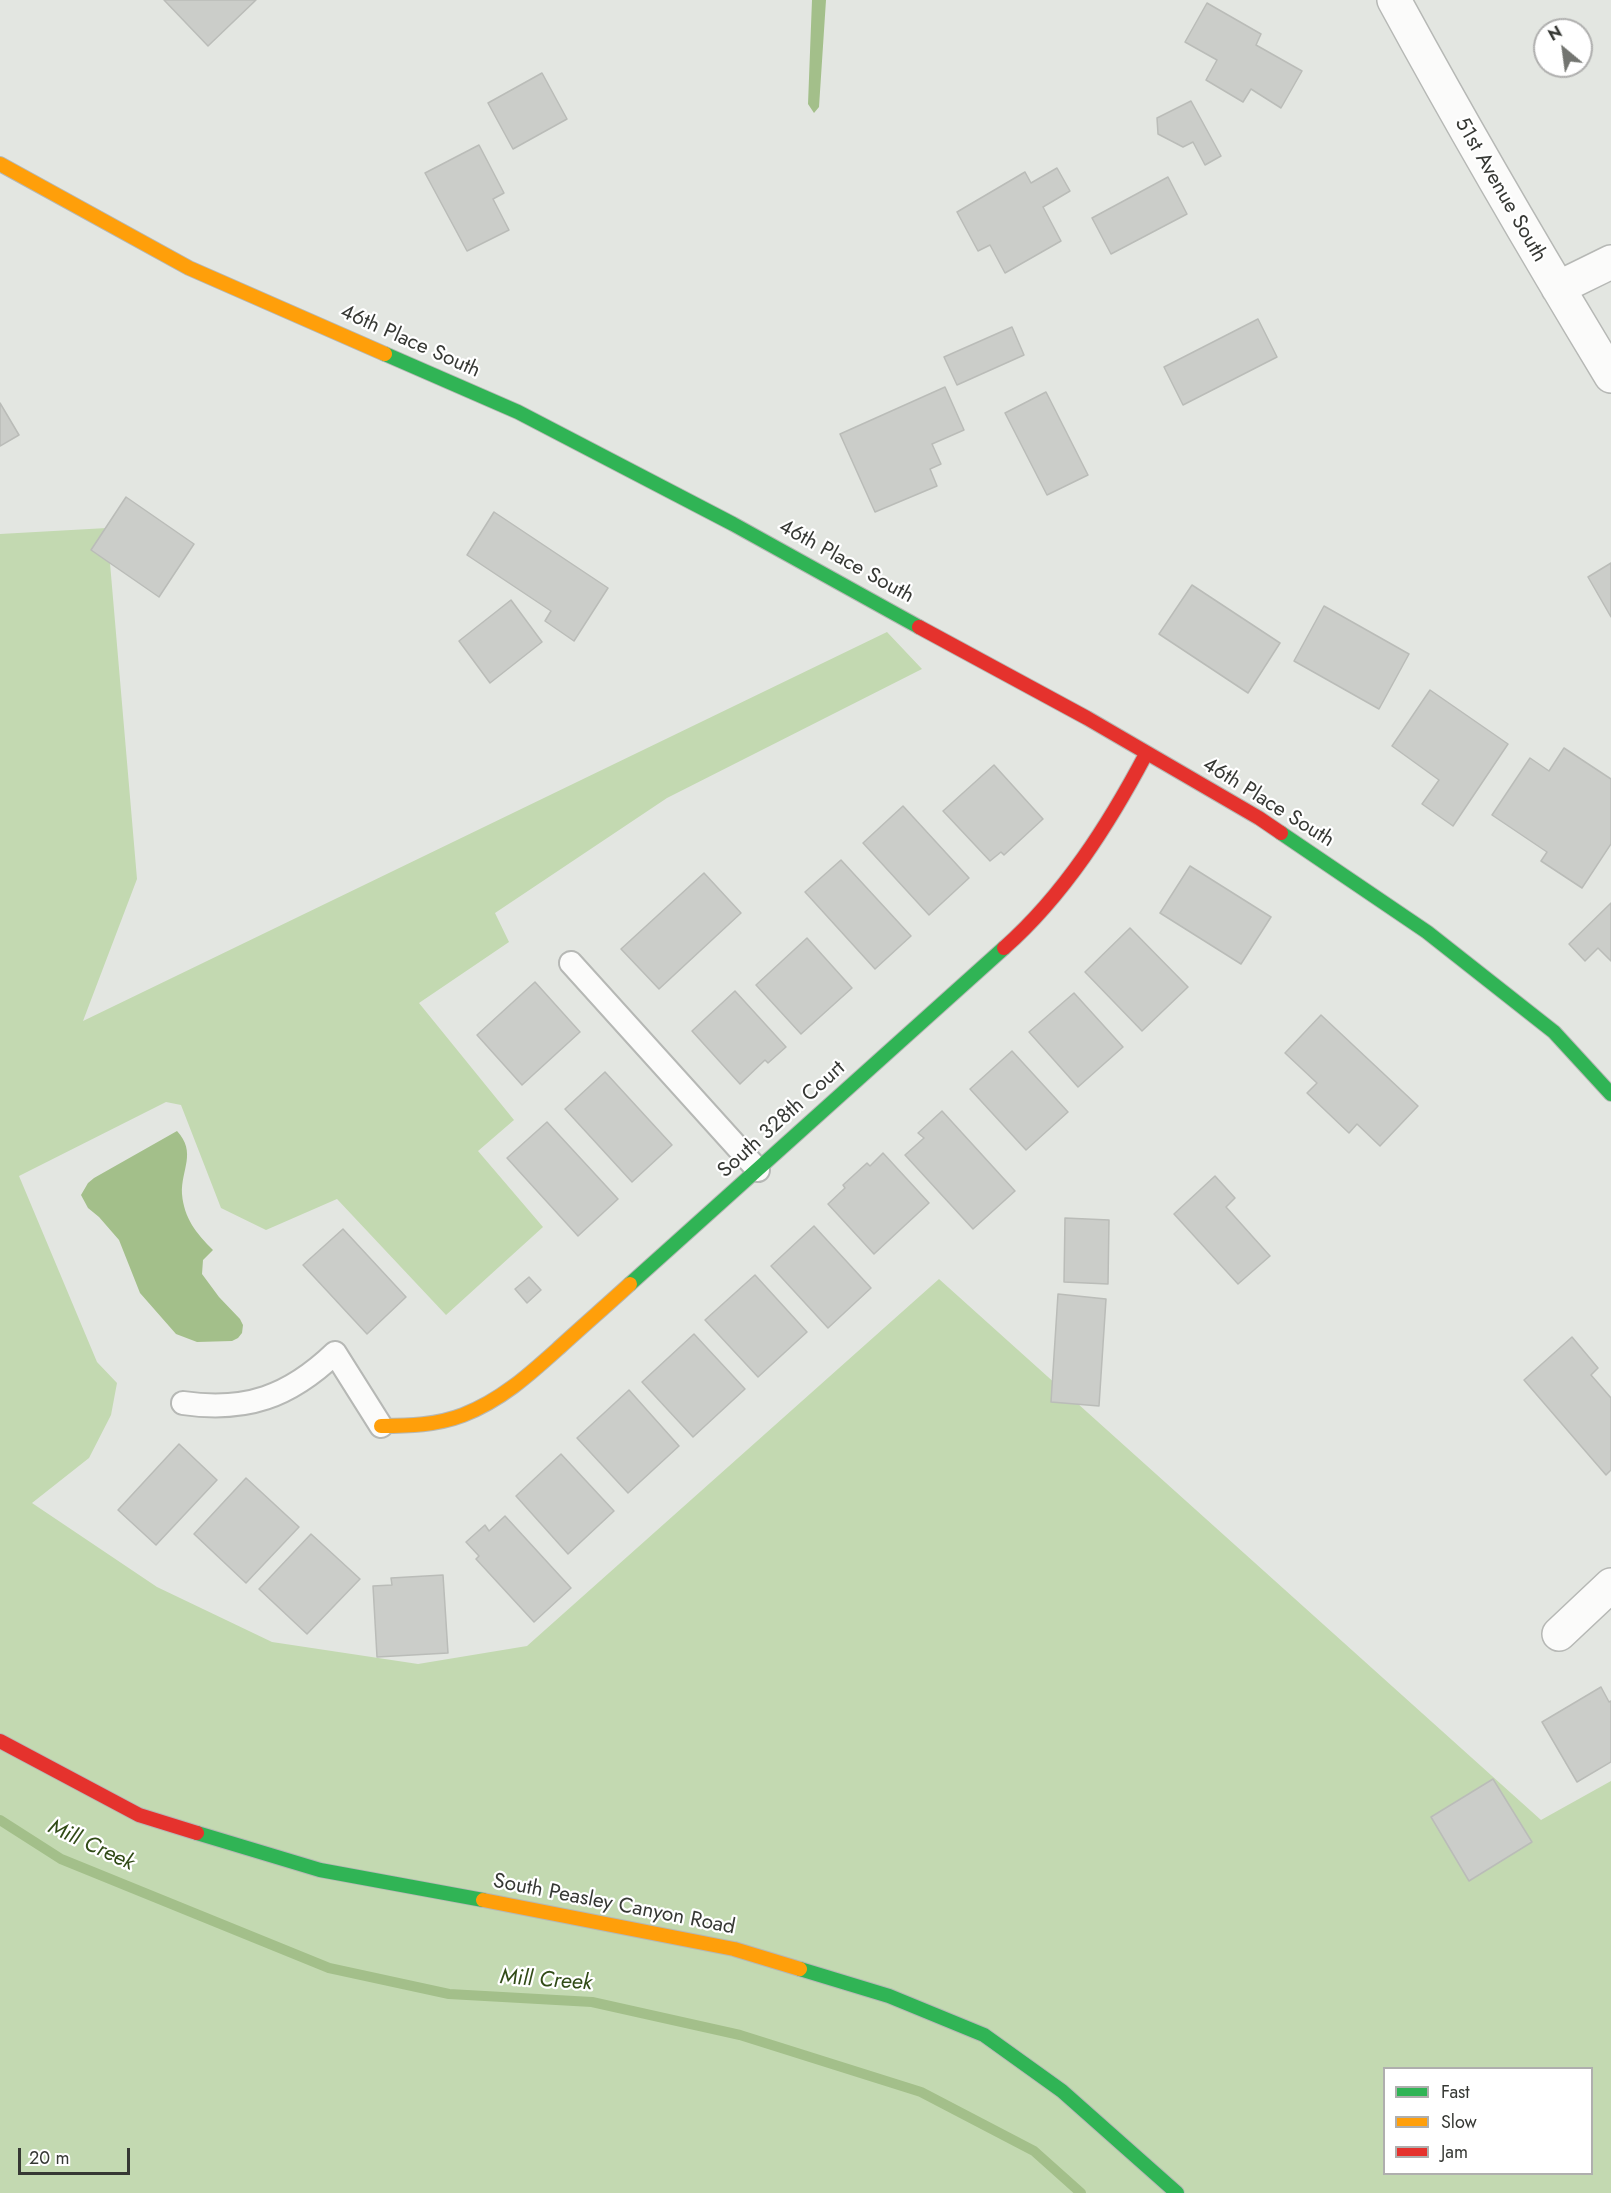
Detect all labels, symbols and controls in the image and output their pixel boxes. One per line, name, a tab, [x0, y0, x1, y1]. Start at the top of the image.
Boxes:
north arrow	[1533, 18, 1593, 78]
text: N	[1544, 20, 1566, 47]
street label: 51st Avenue South	[1448, 113, 1552, 267]
street label: 46th Place South	[336, 300, 484, 384]
street label: 46th Place South	[774, 515, 918, 609]
street label: 46th Place South	[1198, 752, 1338, 854]
street label: South 328th Court	[713, 1056, 851, 1184]
water label: Mill Creek	[44, 1815, 138, 1877]
street label: South Peasley Canyon Road	[491, 1869, 737, 1941]
water label: Mill Creek	[499, 1965, 593, 1997]
legend	[1383, 2067, 1593, 2175]
text: Fast	[1441, 2079, 1470, 2105]
text: Slow	[1441, 2109, 1477, 2135]
scale bar	[21, 2136, 134, 2174]
text: Jam	[1441, 2139, 1468, 2165]
text: 20 m	[29, 2145, 69, 2171]

